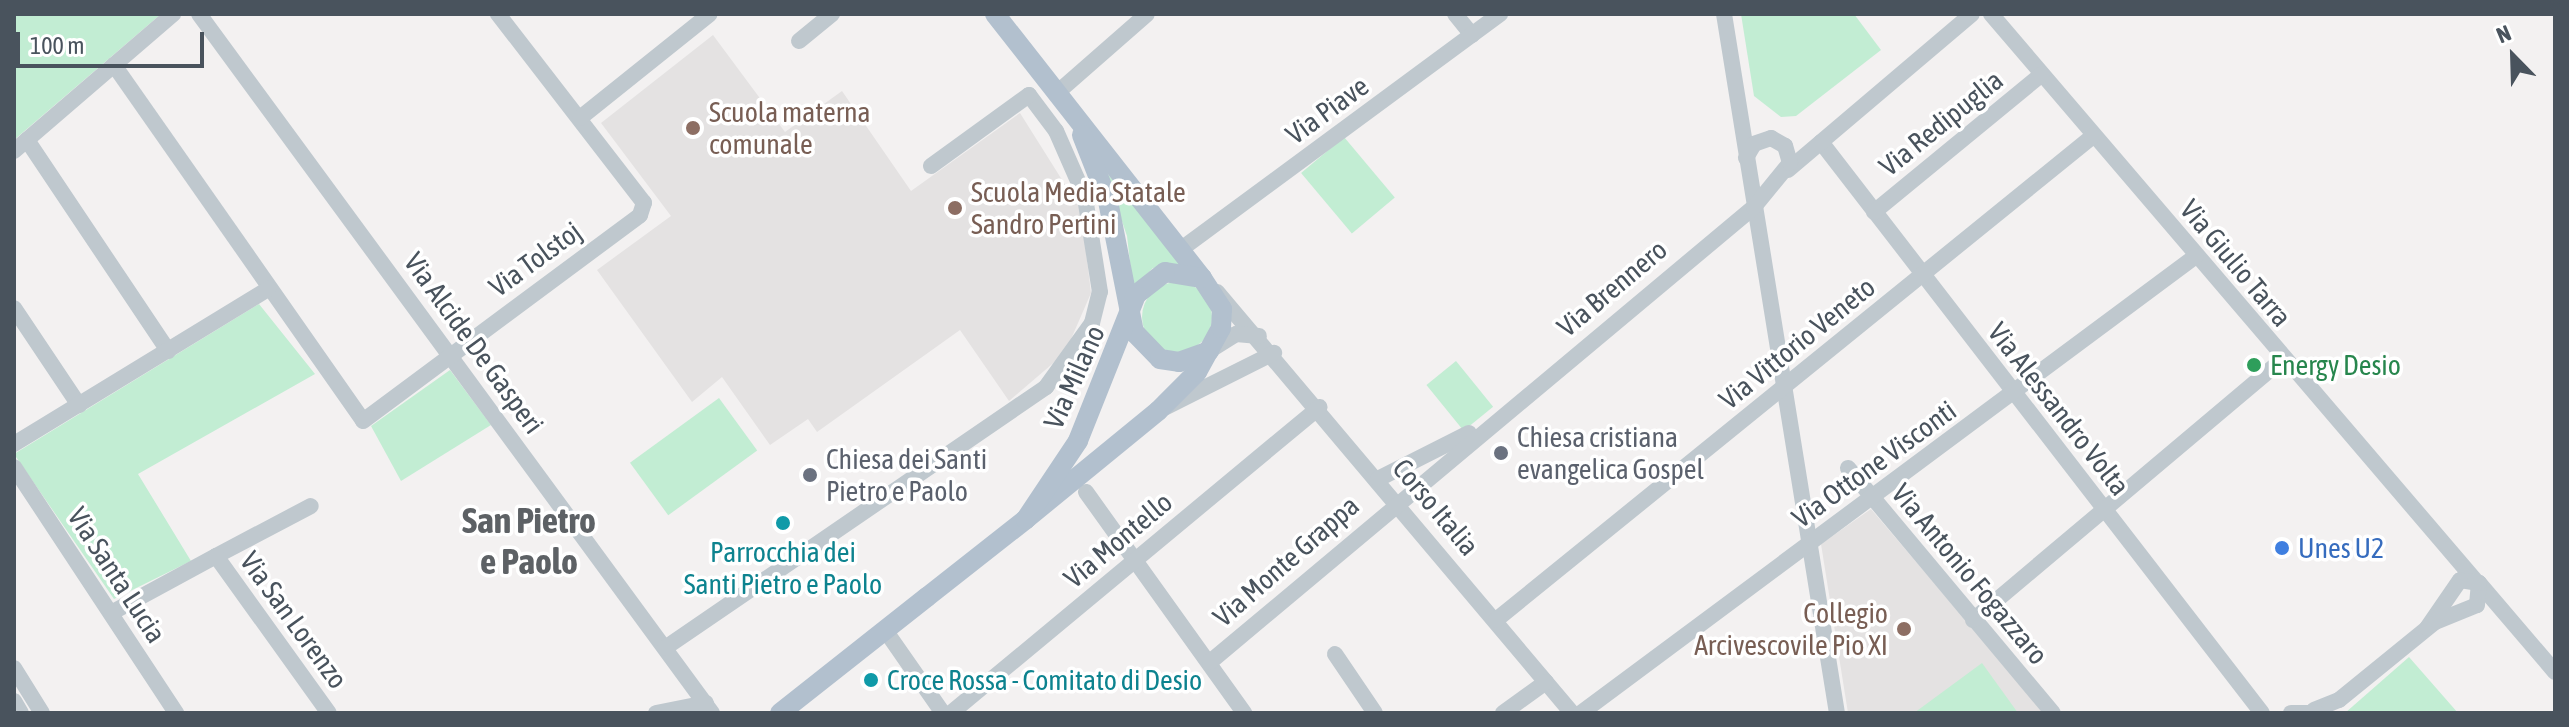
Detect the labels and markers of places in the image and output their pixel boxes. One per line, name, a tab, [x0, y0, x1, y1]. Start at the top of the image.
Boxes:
place label: Scuola materna comunale	[709, 95, 871, 161]
marker: Scuola materna comunale	[684, 119, 702, 137]
place label: Scuola Media Statale Sandro Pertini	[971, 175, 1186, 241]
marker: Scuola Media Statale Sandro Pertini	[946, 199, 964, 217]
place label: Energy Desio	[2270, 348, 2401, 382]
marker: Energy Desio	[2245, 356, 2263, 374]
place label: Chiesa cristiana evangelica Gospel	[1517, 420, 1704, 486]
place label: Chiesa dei Santi Pietro e Paolo	[826, 442, 987, 508]
marker: Chiesa cristiana evangelica Gospel	[1492, 444, 1510, 462]
marker: Chiesa dei Santi Pietro e Paolo	[801, 466, 819, 484]
marker: Parrocchia dei Santi Pietro e Paolo	[774, 514, 792, 532]
place label: Unes U2	[2298, 531, 2384, 565]
place label: Parrocchia dei Santi Pietro e Paolo	[684, 535, 882, 601]
marker: Unes U2	[2273, 539, 2291, 557]
place label: Collegio Arcivescovile Pio XI	[1694, 596, 1888, 662]
marker: Collegio Arcivescovile Pio XI	[1895, 620, 1913, 638]
place label: Croce Rossa - Comitato di Desio	[887, 663, 1202, 697]
marker: Croce Rossa - Comitato di Desio	[862, 671, 880, 689]

